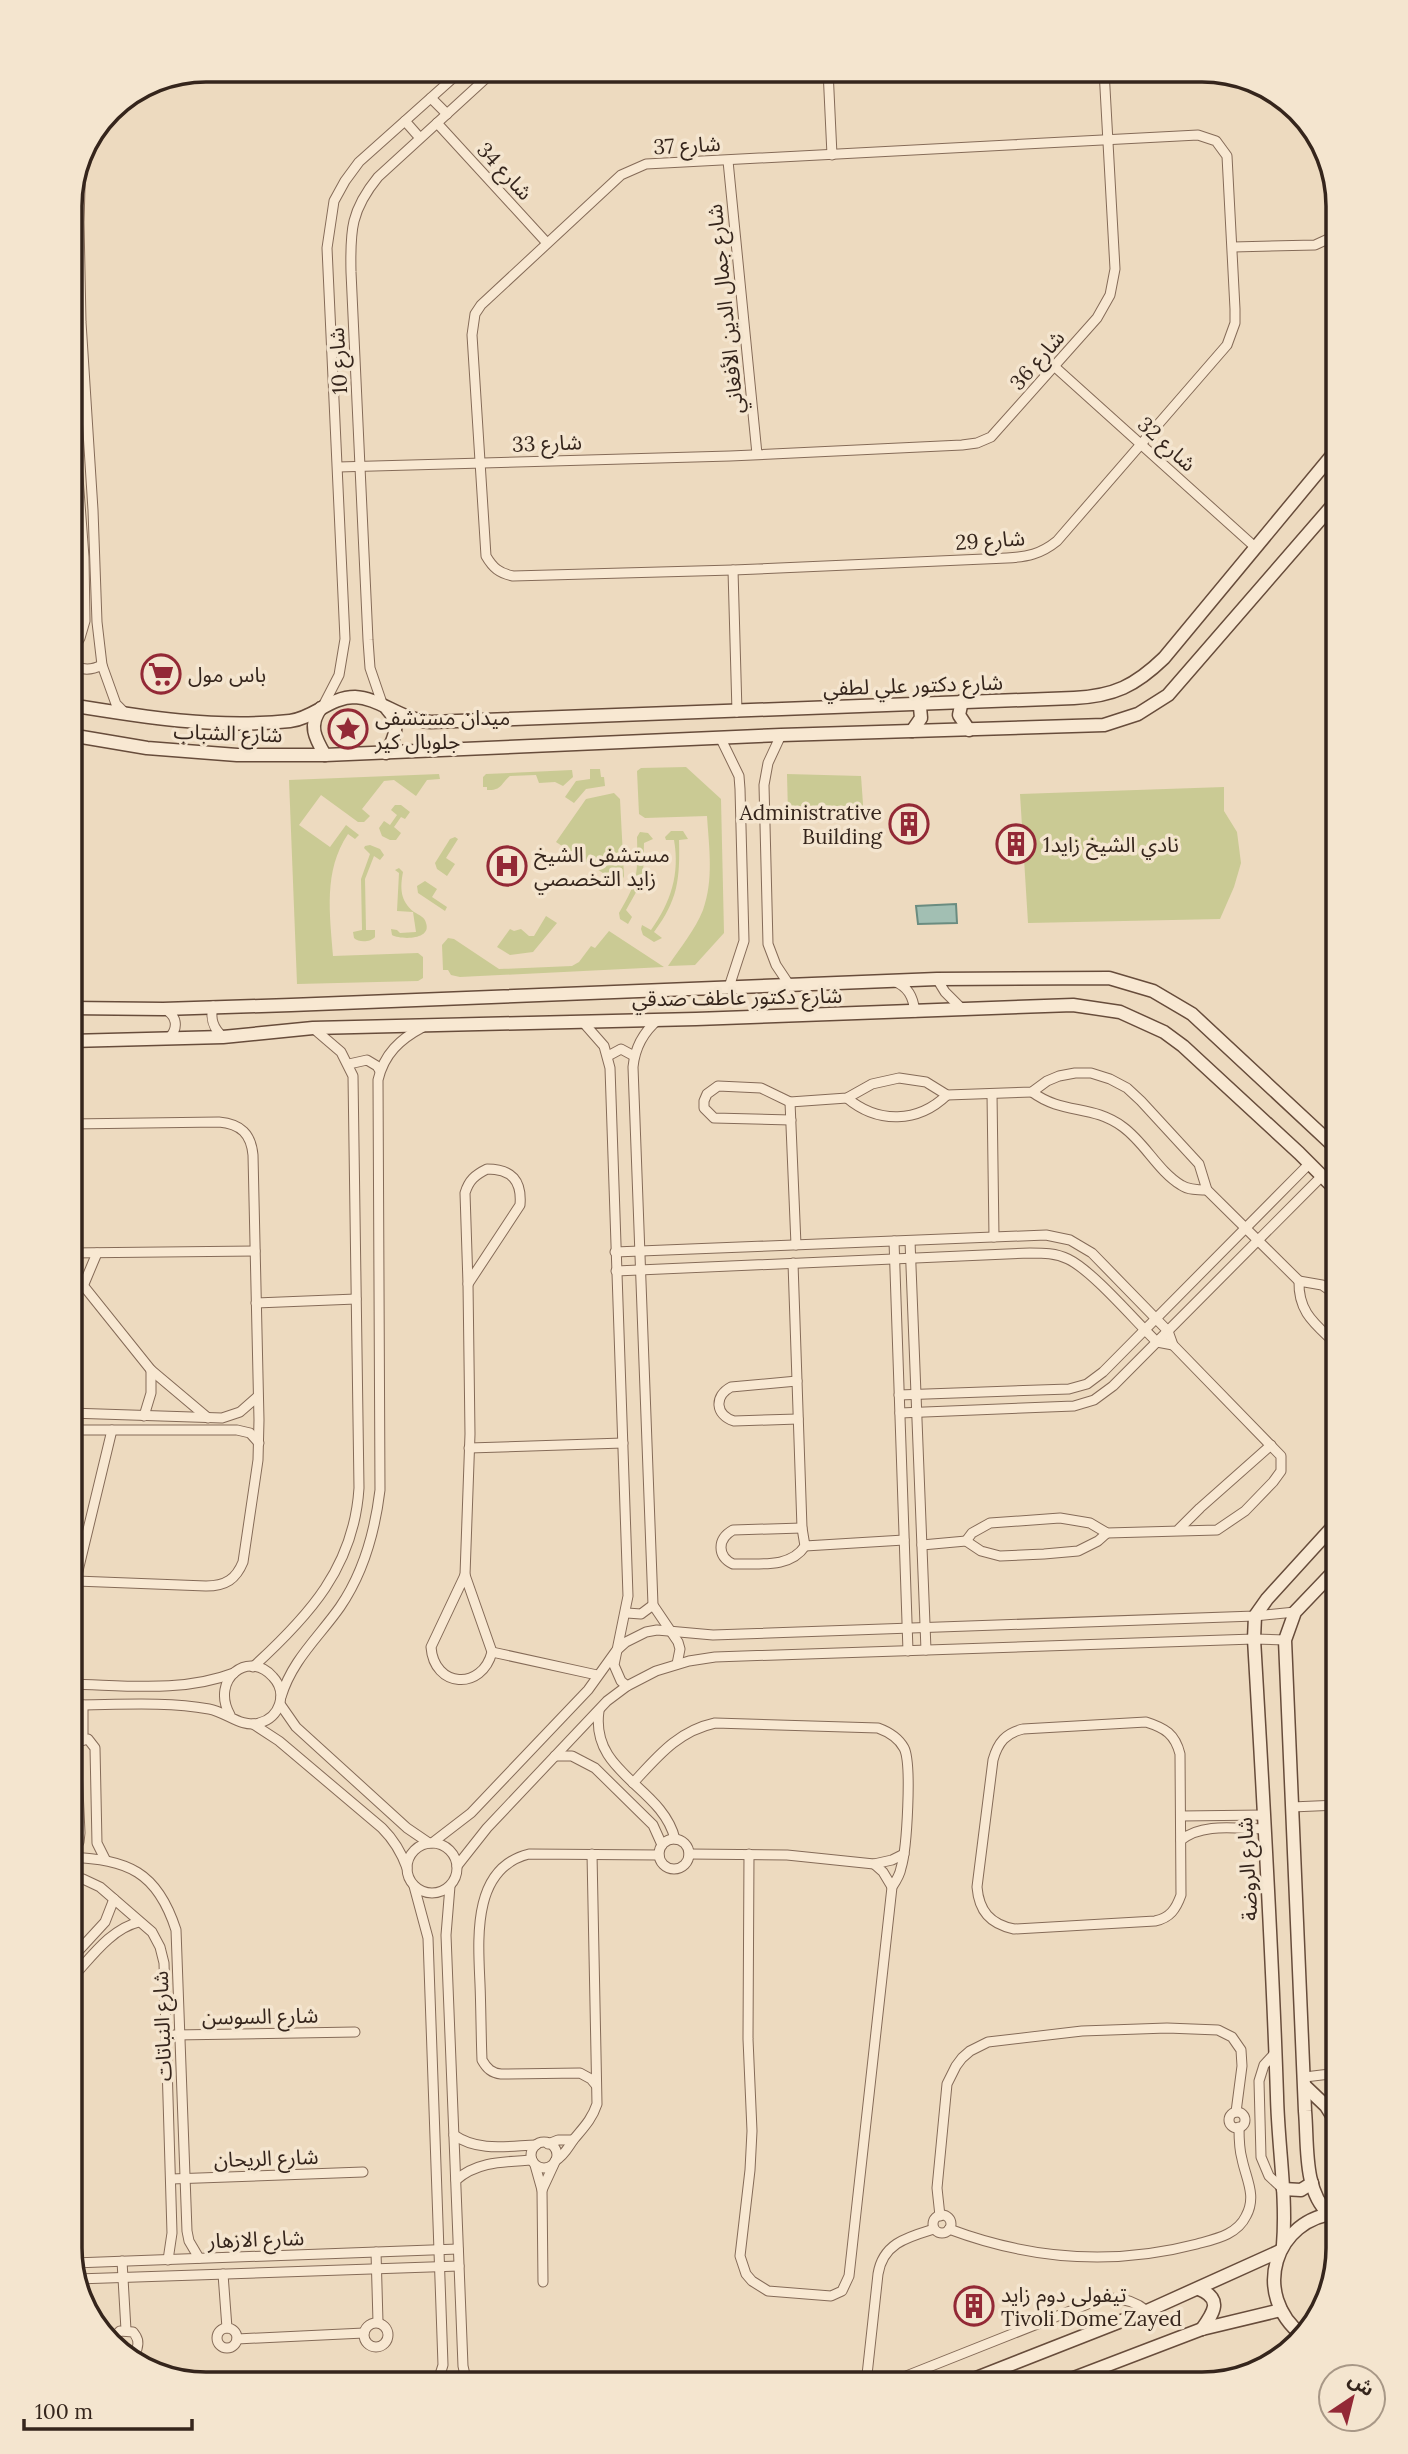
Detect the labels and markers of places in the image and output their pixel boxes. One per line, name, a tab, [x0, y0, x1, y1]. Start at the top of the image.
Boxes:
supermarket icon: باس مول	[140, 653, 182, 695]
place label: باس مول	[188, 661, 266, 688]
place label: ميدان مستشفى جلوبال كير	[374, 704, 510, 755]
place icon: ميدان مستشفى جلوبال كير	[327, 708, 369, 750]
place label: Administrative Building	[739, 799, 882, 850]
building icon: Administrative Building	[888, 803, 930, 845]
building icon: نادي الشيخ زايد1	[995, 823, 1037, 865]
place label: نادي الشيخ زايد1	[1043, 831, 1179, 860]
place label: مستشفى الشيخ زايد التخصصي	[534, 841, 670, 894]
hospital icon: مستشفى الشيخ زايد التخصصي	[486, 845, 528, 887]
place label: تيفولى دوم زايد Tivoli Dome Zayed	[1001, 2281, 1182, 2332]
building icon: تيفولى دوم زايد Tivoli Dome Zayed	[953, 2285, 995, 2327]

